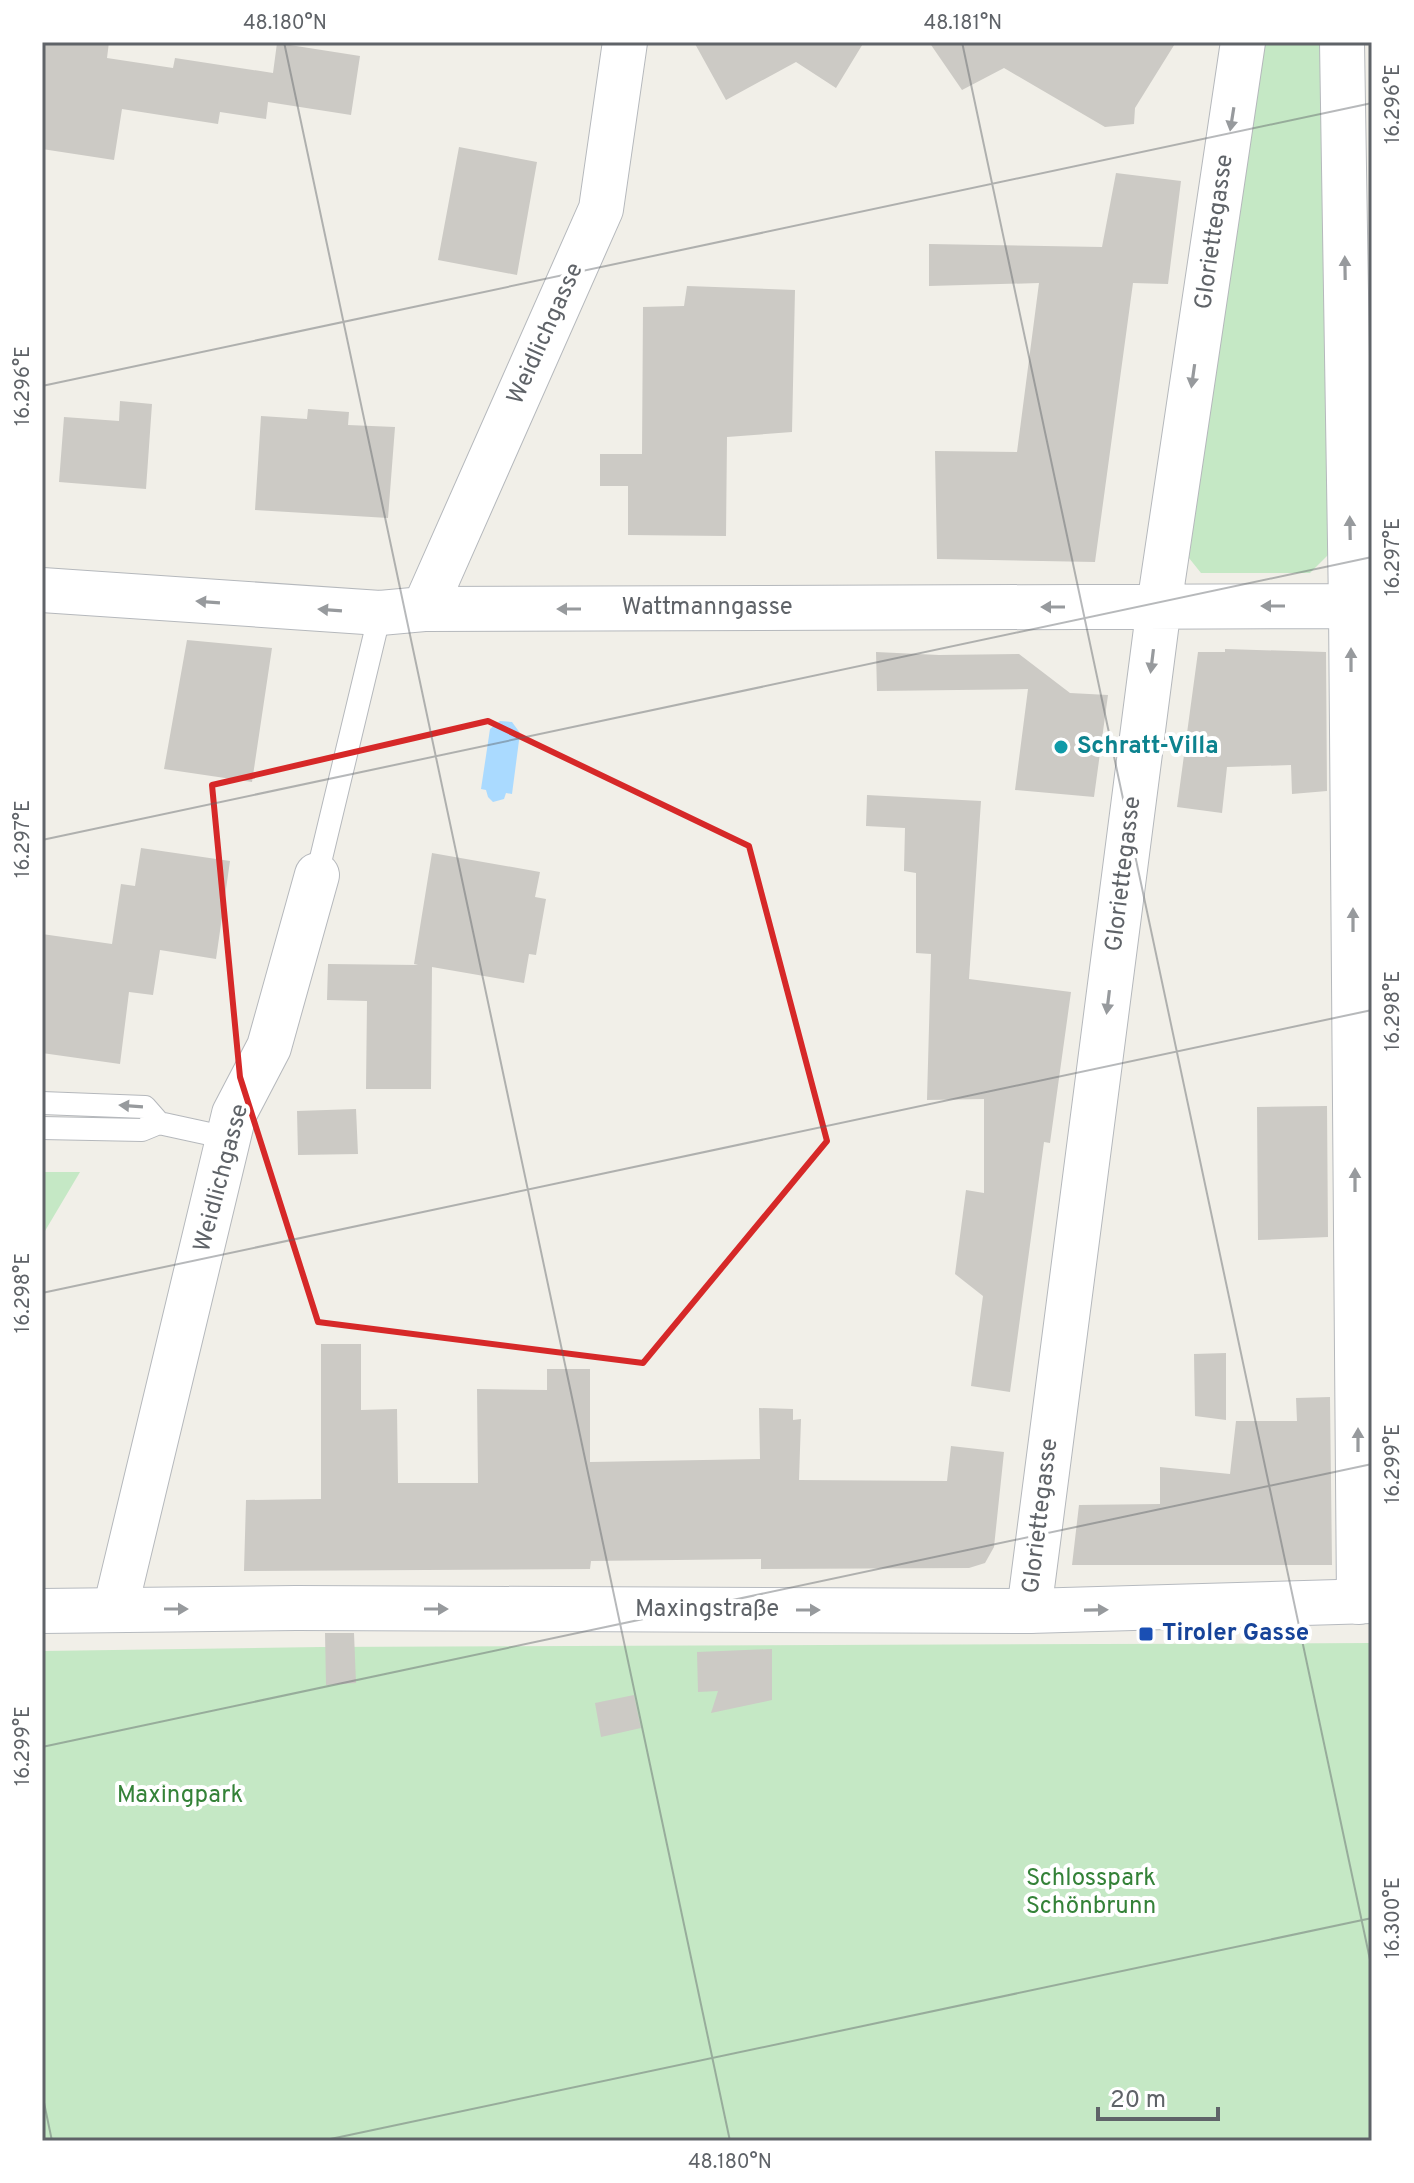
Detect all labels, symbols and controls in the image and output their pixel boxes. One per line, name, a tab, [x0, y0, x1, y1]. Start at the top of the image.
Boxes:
text: 48.180°N	[243, 11, 327, 37]
text: 48.181°N	[924, 11, 1002, 37]
text: 16.296°E	[1381, 64, 1407, 144]
one-way arrow	[1225, 107, 1238, 132]
street label: Gloriettegasse	[1189, 152, 1241, 312]
one-way arrow	[1339, 255, 1352, 280]
street label: Weidlichgasse	[501, 259, 591, 409]
text: 16.296°E	[11, 346, 37, 426]
one-way arrow	[1186, 364, 1199, 389]
one-way arrow	[1343, 515, 1356, 540]
text: 16.297°E	[1381, 518, 1407, 596]
street label: Wattmanngasse	[621, 593, 793, 623]
one-way arrow	[195, 595, 220, 608]
one-way arrow	[1260, 600, 1285, 612]
one-way arrow	[1040, 601, 1065, 613]
one-way arrow	[317, 603, 342, 616]
one-way arrow	[556, 603, 581, 615]
one-way arrow	[1345, 647, 1357, 672]
one-way arrow	[1145, 649, 1158, 674]
place label: Schratt-Villa	[1077, 732, 1219, 762]
marker: Schratt-Villa	[1052, 738, 1070, 756]
street label: Gloriettegasse	[1100, 795, 1148, 953]
text: 16.297°E	[11, 800, 37, 878]
one-way arrow	[1347, 907, 1359, 932]
text: 16.298°E	[1381, 971, 1407, 1051]
one-way arrow	[1101, 990, 1114, 1015]
one-way arrow	[118, 1100, 143, 1113]
street label: Weidlichgasse	[188, 1101, 256, 1255]
one-way arrow	[1349, 1167, 1362, 1192]
text: 16.298°E	[11, 1253, 37, 1333]
text: 16.299°E	[1381, 1424, 1407, 1504]
one-way arrow	[1351, 1427, 1364, 1452]
street label: Gloriettegasse	[1017, 1437, 1065, 1595]
street label: Maxingstraße	[635, 1595, 779, 1625]
one-way arrow	[164, 1603, 189, 1615]
one-way arrow	[424, 1603, 449, 1615]
one-way arrow	[796, 1604, 821, 1617]
one-way arrow	[1084, 1604, 1109, 1616]
place label: Tiroler Gasse	[1162, 1619, 1309, 1649]
marker: Tiroler Gasse	[1137, 1625, 1155, 1643]
text: 16.299°E	[11, 1706, 37, 1786]
park label: Maxingpark	[117, 1781, 243, 1811]
park label: Schlosspark Schönbrunn	[1026, 1864, 1156, 1922]
text: 16.300°E	[1381, 1877, 1407, 1959]
scale bar	[1098, 2071, 1218, 2121]
text: 20 m	[1110, 2086, 1166, 2116]
text: 48.180°N	[688, 2150, 772, 2176]

